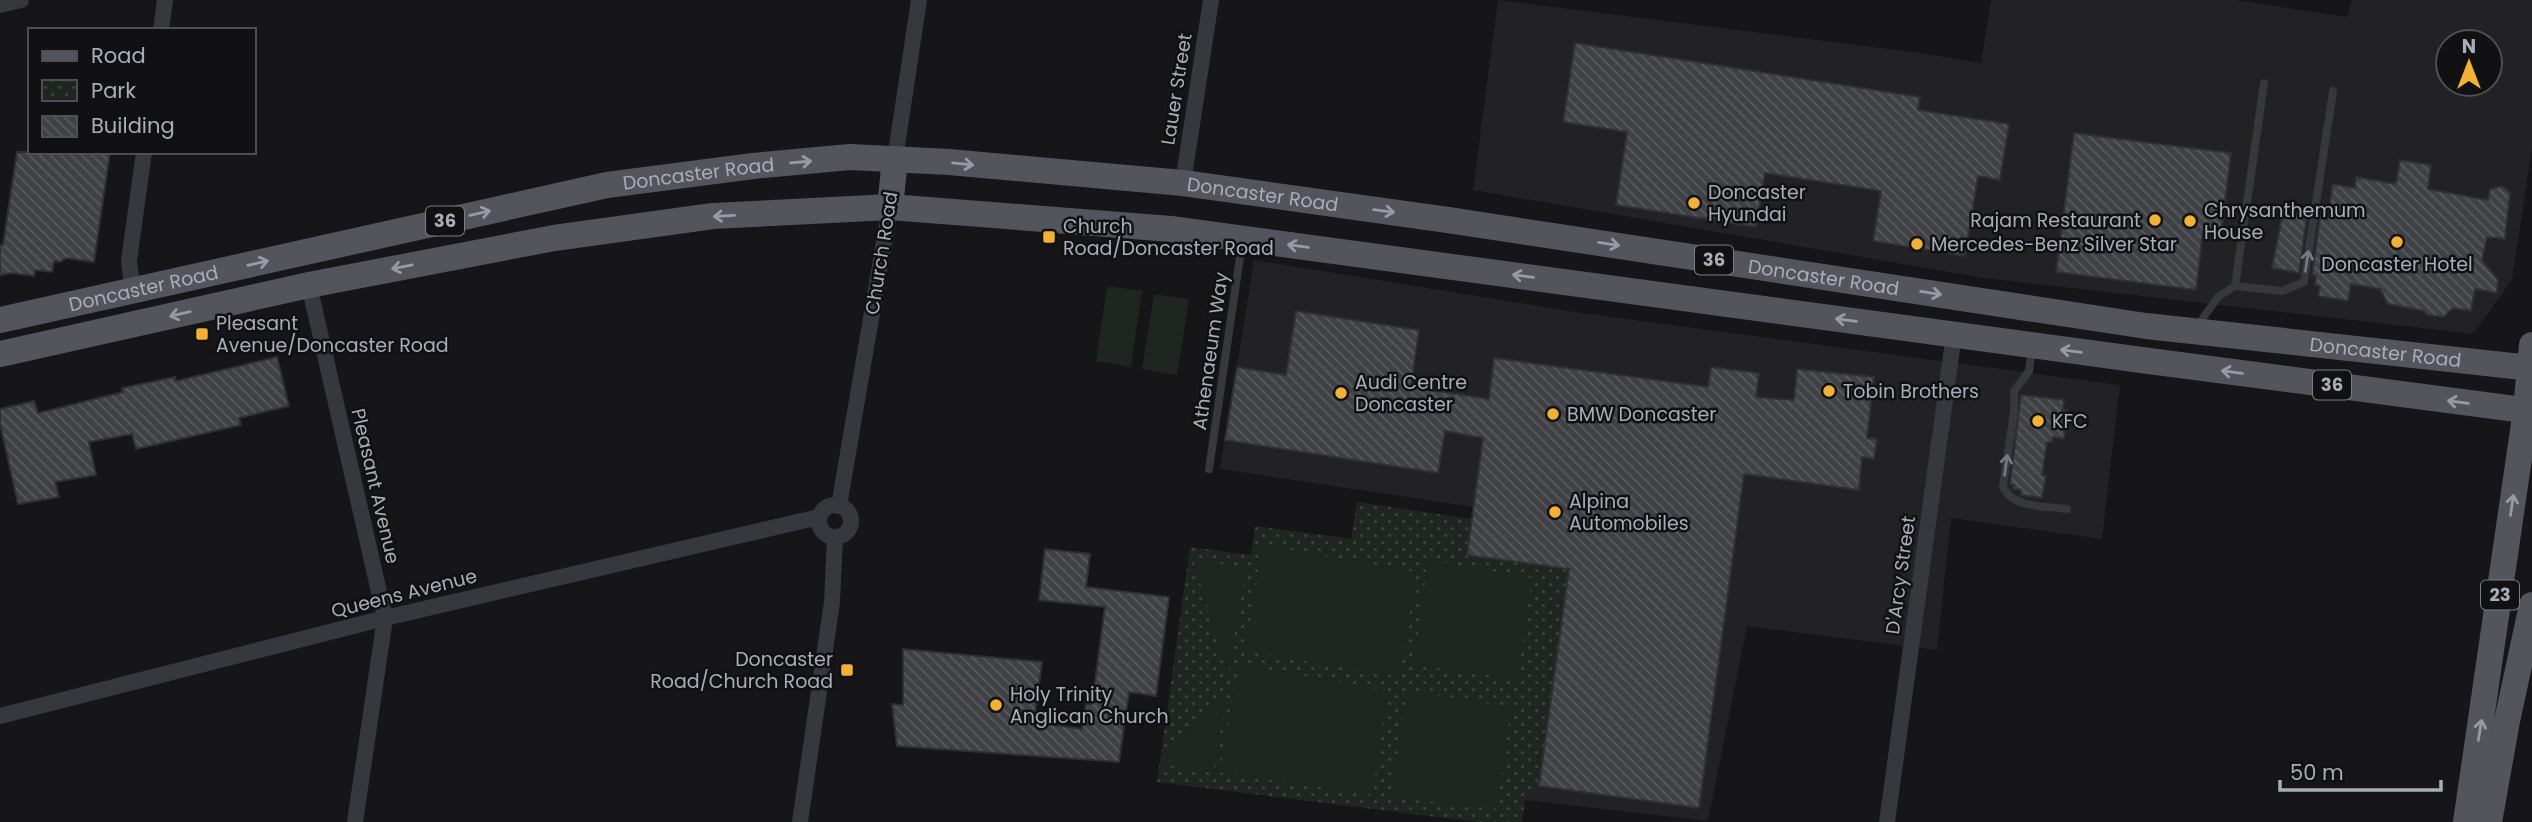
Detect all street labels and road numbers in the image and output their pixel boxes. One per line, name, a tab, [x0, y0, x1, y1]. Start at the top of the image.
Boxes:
street label: Lauer Street	[1154, 31, 1199, 147]
street label: Doncaster Road	[621, 151, 775, 197]
street label: Doncaster Road	[1185, 171, 1340, 219]
street label: Church Road	[858, 190, 905, 317]
road number: 36	[426, 206, 464, 236]
road number: 36	[1695, 246, 1733, 274]
street label: Doncaster Road	[1746, 253, 1901, 302]
street label: Doncaster Road	[66, 259, 221, 318]
street label: Athenaeum Way	[1186, 270, 1235, 432]
street label: Doncaster Road	[2308, 331, 2463, 374]
road number: 36	[2313, 370, 2351, 400]
street label: Pleasant Avenue	[345, 406, 407, 566]
street label: D'Arcy Street	[1879, 514, 1922, 636]
street label: Queens Avenue	[328, 562, 480, 625]
road number: 23	[2481, 580, 2519, 610]

